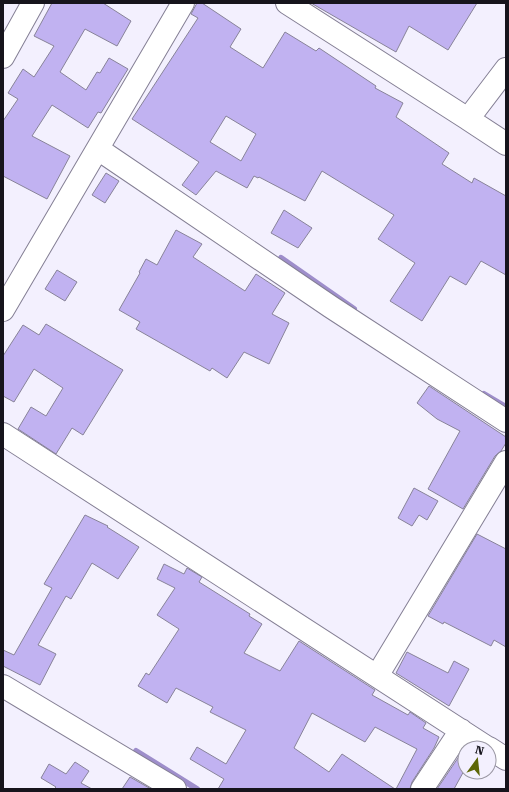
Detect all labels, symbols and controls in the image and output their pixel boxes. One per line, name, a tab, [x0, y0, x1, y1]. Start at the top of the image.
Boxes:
north arrow	[457, 740, 497, 780]
text: N	[474, 743, 486, 758]

